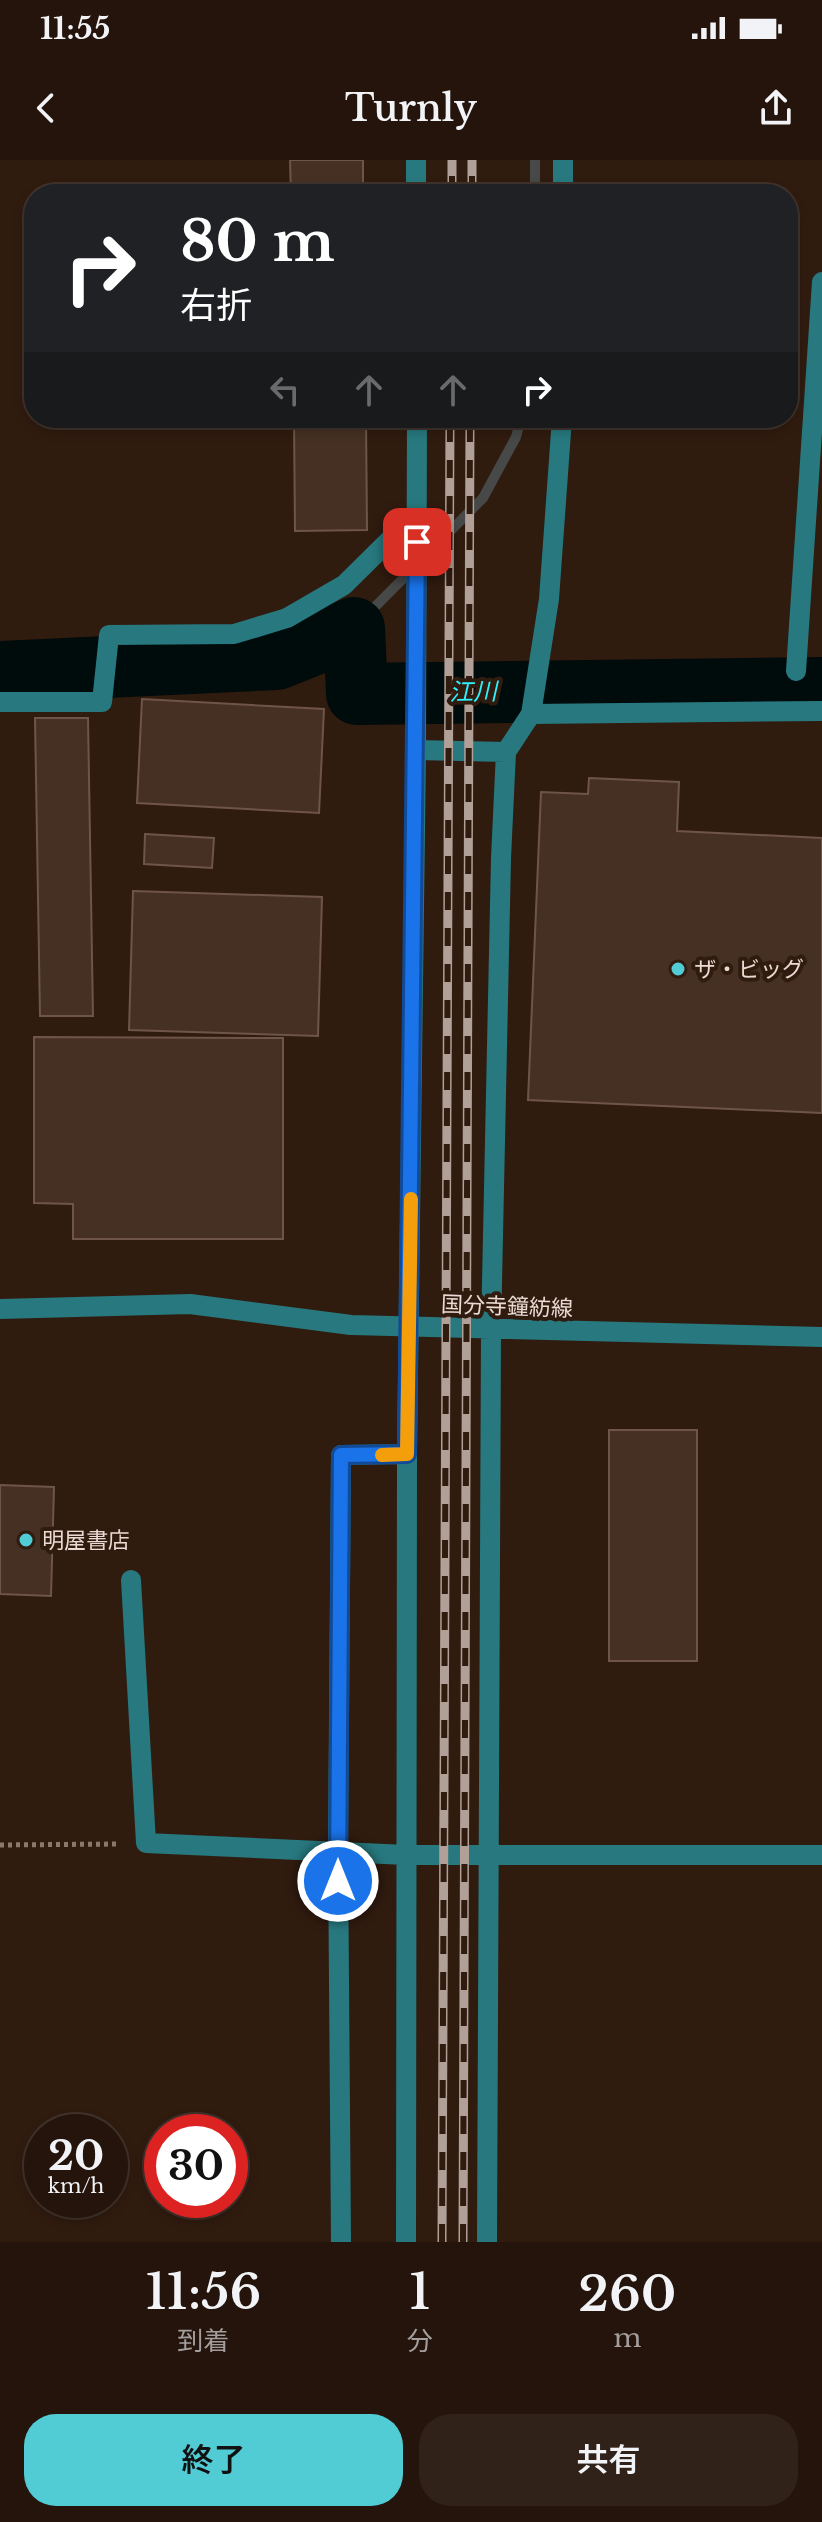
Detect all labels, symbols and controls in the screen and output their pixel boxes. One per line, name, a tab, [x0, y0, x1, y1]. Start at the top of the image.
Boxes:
text: 11:55	[40, 10, 110, 47]
icon: back	[24, 86, 68, 130]
text: Turnly	[345, 86, 477, 131]
icon: share	[754, 86, 798, 130]
text: 80 m	[180, 207, 335, 276]
icon: right	[48, 216, 152, 320]
text: 右折	[180, 283, 252, 328]
icon: left	[263, 368, 307, 412]
icon: ahead	[347, 368, 391, 412]
icon: ahead	[431, 368, 475, 412]
icon: right	[515, 368, 559, 412]
pin	[383, 508, 451, 576]
icon: arrive	[395, 520, 439, 564]
water label: 江川	[449, 677, 500, 706]
place label: ザ・ビッグ	[694, 956, 804, 983]
marker: ザ・ビッグ	[669, 960, 687, 978]
street label: 国分寺鐘紡線	[441, 1291, 573, 1322]
place label: 明屋書店	[42, 1527, 130, 1554]
marker: 明屋書店	[17, 1531, 35, 1549]
position arrow	[296, 1839, 380, 1923]
speed limit sign: 30	[144, 2114, 248, 2218]
text: 20	[48, 2131, 104, 2181]
text: km/h	[48, 2174, 104, 2198]
text: 11:56	[145, 2262, 261, 2322]
text: 1	[409, 2262, 430, 2322]
text: 260	[578, 2264, 676, 2324]
text: m	[613, 2322, 641, 2354]
text: 到着	[177, 2325, 229, 2357]
text: 分	[407, 2325, 433, 2357]
button: 終了	[24, 2414, 403, 2506]
button: 共有	[419, 2414, 798, 2506]

